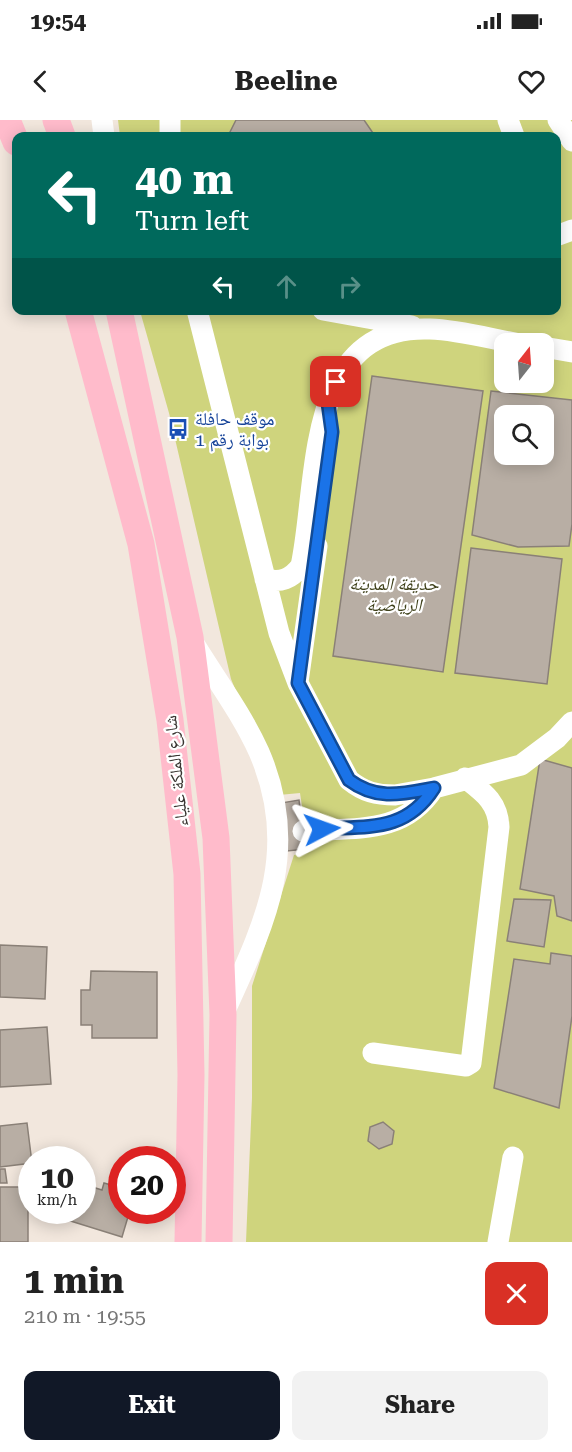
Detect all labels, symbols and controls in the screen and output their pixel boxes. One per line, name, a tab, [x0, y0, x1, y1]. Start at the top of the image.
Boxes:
text: 19:54	[30, 9, 86, 34]
icon: back	[24, 65, 57, 98]
text: Beeline	[234, 65, 338, 97]
icon: heart	[515, 65, 548, 98]
text: 40 m	[135, 155, 233, 204]
icon: left	[36, 156, 114, 234]
text: Turn left	[135, 205, 249, 237]
icon: left	[207, 270, 240, 303]
icon: ahead	[270, 270, 303, 303]
icon: right	[333, 270, 366, 303]
north arrow	[494, 333, 554, 393]
map controls	[494, 333, 554, 465]
pin	[310, 356, 361, 407]
icon: arrive	[319, 365, 352, 398]
button: search	[494, 405, 554, 465]
place label: موقف حافلة بوابة رقم 1	[195, 408, 275, 452]
bus stop icon: موقف حافلة بوابة رقم 1	[166, 417, 190, 441]
park label: حديقة المدينة الرياضية	[349, 573, 439, 615]
street label: شارع الملكة علياء	[159, 714, 193, 828]
position arrow	[290, 797, 354, 861]
speed limit sign: 20	[108, 1146, 186, 1224]
text: 10	[40, 1160, 74, 1195]
text: km/h	[37, 1191, 77, 1209]
text: 1 min	[24, 1260, 124, 1302]
button: close	[485, 1262, 548, 1325]
text: 210 m · 19:55	[24, 1304, 146, 1328]
button: Exit	[24, 1371, 280, 1440]
button: Share	[292, 1371, 548, 1440]

